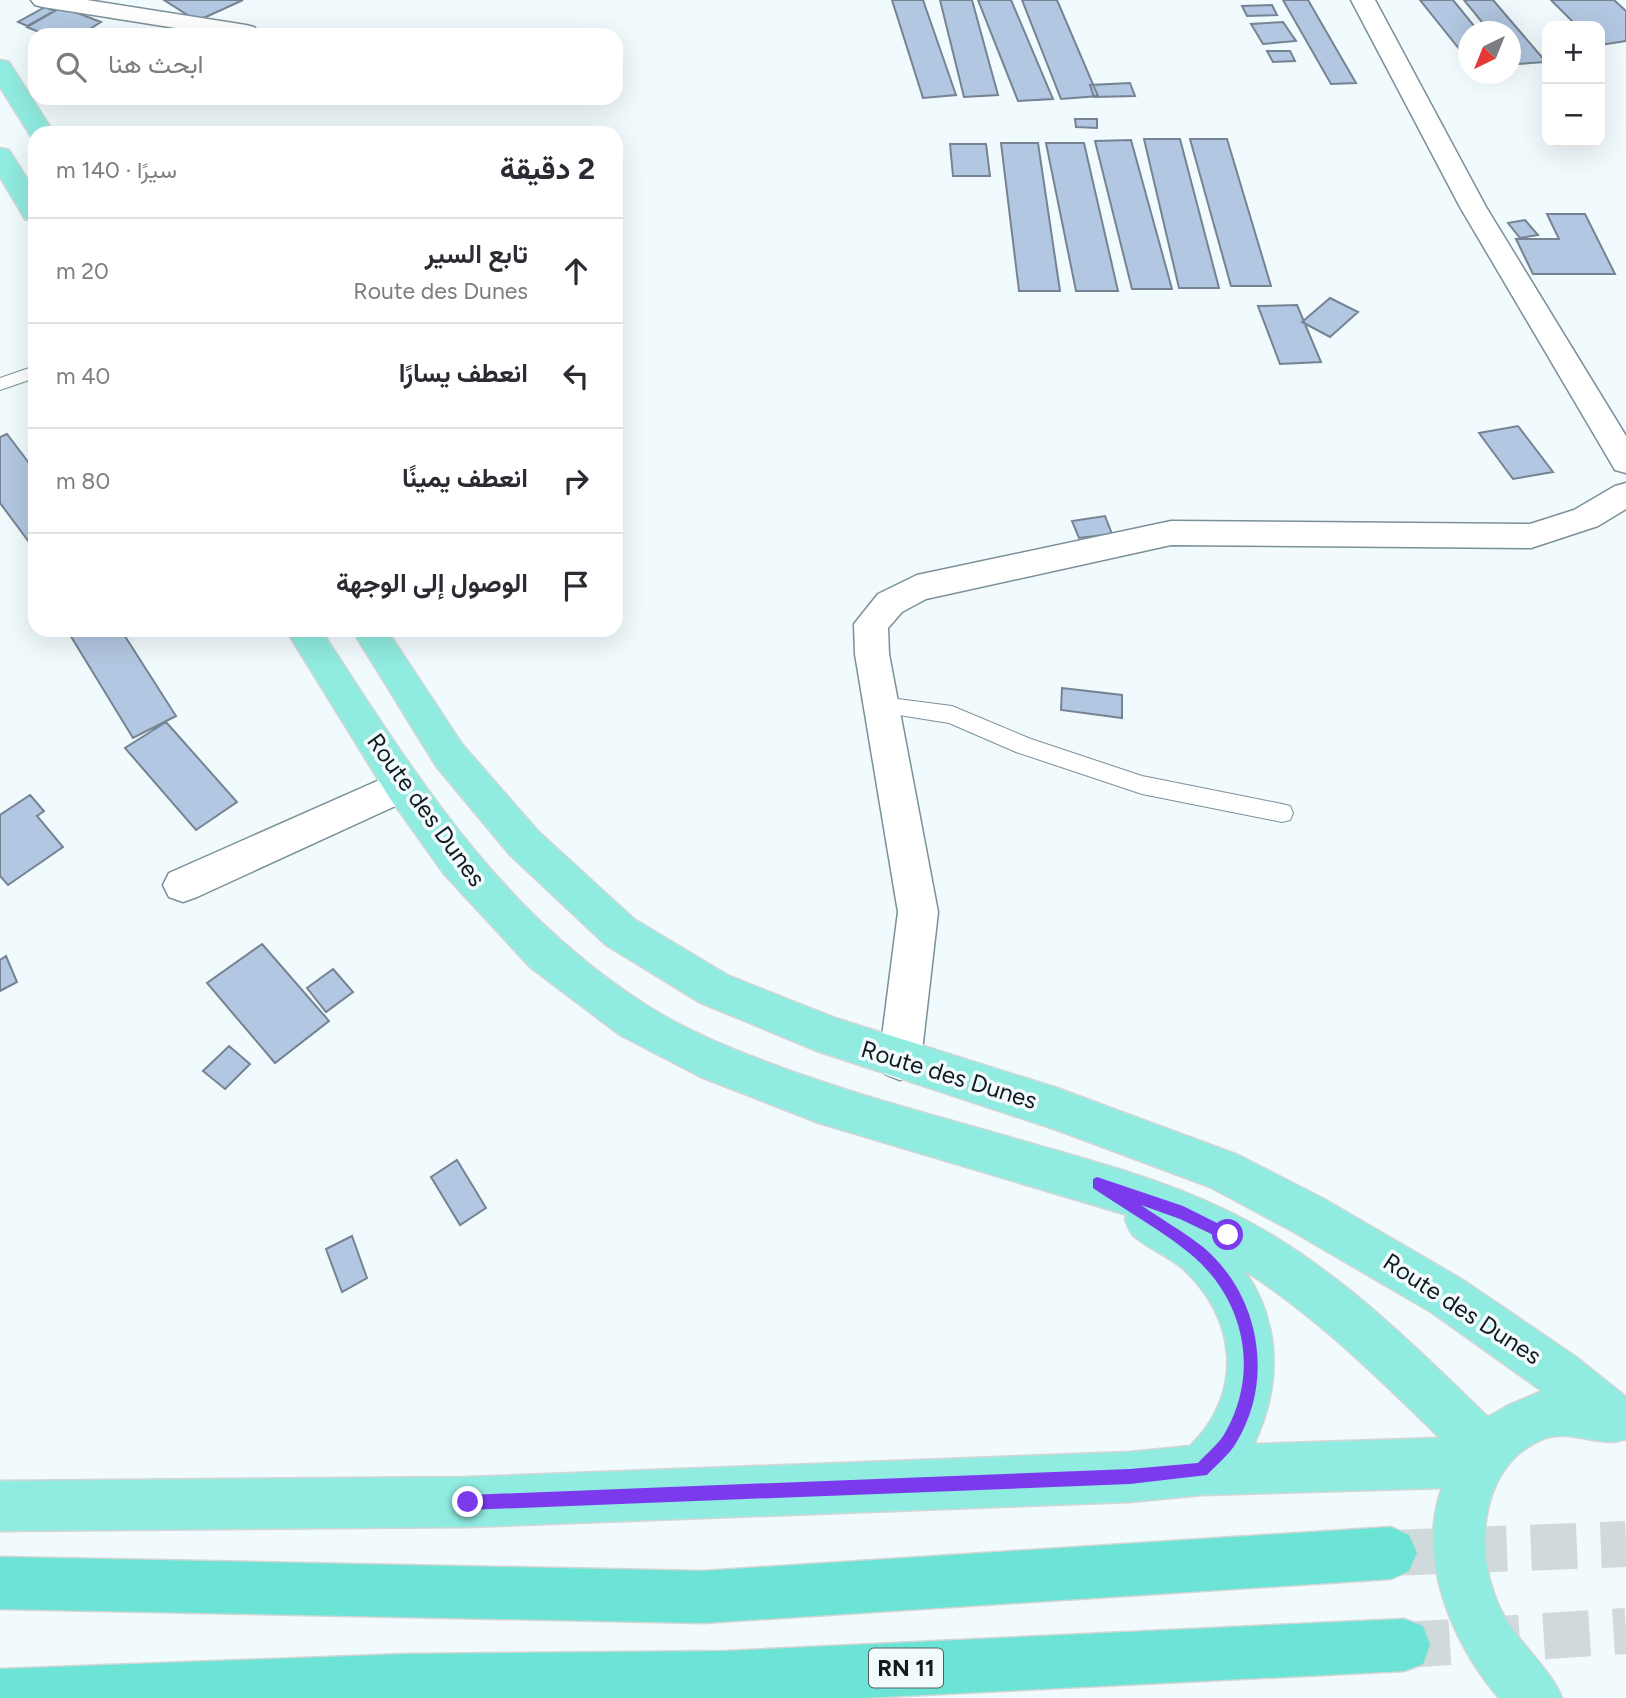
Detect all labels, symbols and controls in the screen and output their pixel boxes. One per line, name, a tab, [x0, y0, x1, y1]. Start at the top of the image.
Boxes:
north arrow	[1458, 21, 1521, 84]
map controls	[1542, 21, 1605, 147]
button: +	[1542, 21, 1605, 84]
search box	[28, 28, 623, 105]
icon: search	[52, 48, 90, 86]
text: ابحث هنا	[108, 48, 204, 80]
button: −	[1542, 84, 1605, 147]
text: 2 دقيقة	[500, 150, 595, 187]
text: سيرًا · 140 m	[56, 156, 177, 184]
text: تابع السير	[425, 238, 528, 270]
icon: ahead	[557, 252, 595, 290]
text: 20 m	[56, 257, 109, 285]
text: Route des Dunes	[353, 277, 528, 305]
text: انعطف يسارًا	[399, 357, 528, 389]
icon: left	[557, 357, 595, 395]
text: 40 m	[56, 362, 110, 390]
text: انعطف يمينًا	[402, 462, 528, 494]
icon: right	[557, 462, 595, 500]
text: 80 m	[56, 467, 110, 495]
text: الوصول إلى الوجهة	[336, 567, 528, 599]
icon: arrive	[557, 567, 595, 605]
street label: Route des Dunes	[361, 727, 492, 892]
street label: Route des Dunes	[858, 1034, 1041, 1115]
route start	[1212, 1219, 1243, 1250]
street label: Route des Dunes	[1378, 1247, 1547, 1370]
route end	[452, 1486, 483, 1517]
road number: RN 11	[869, 1648, 943, 1688]

